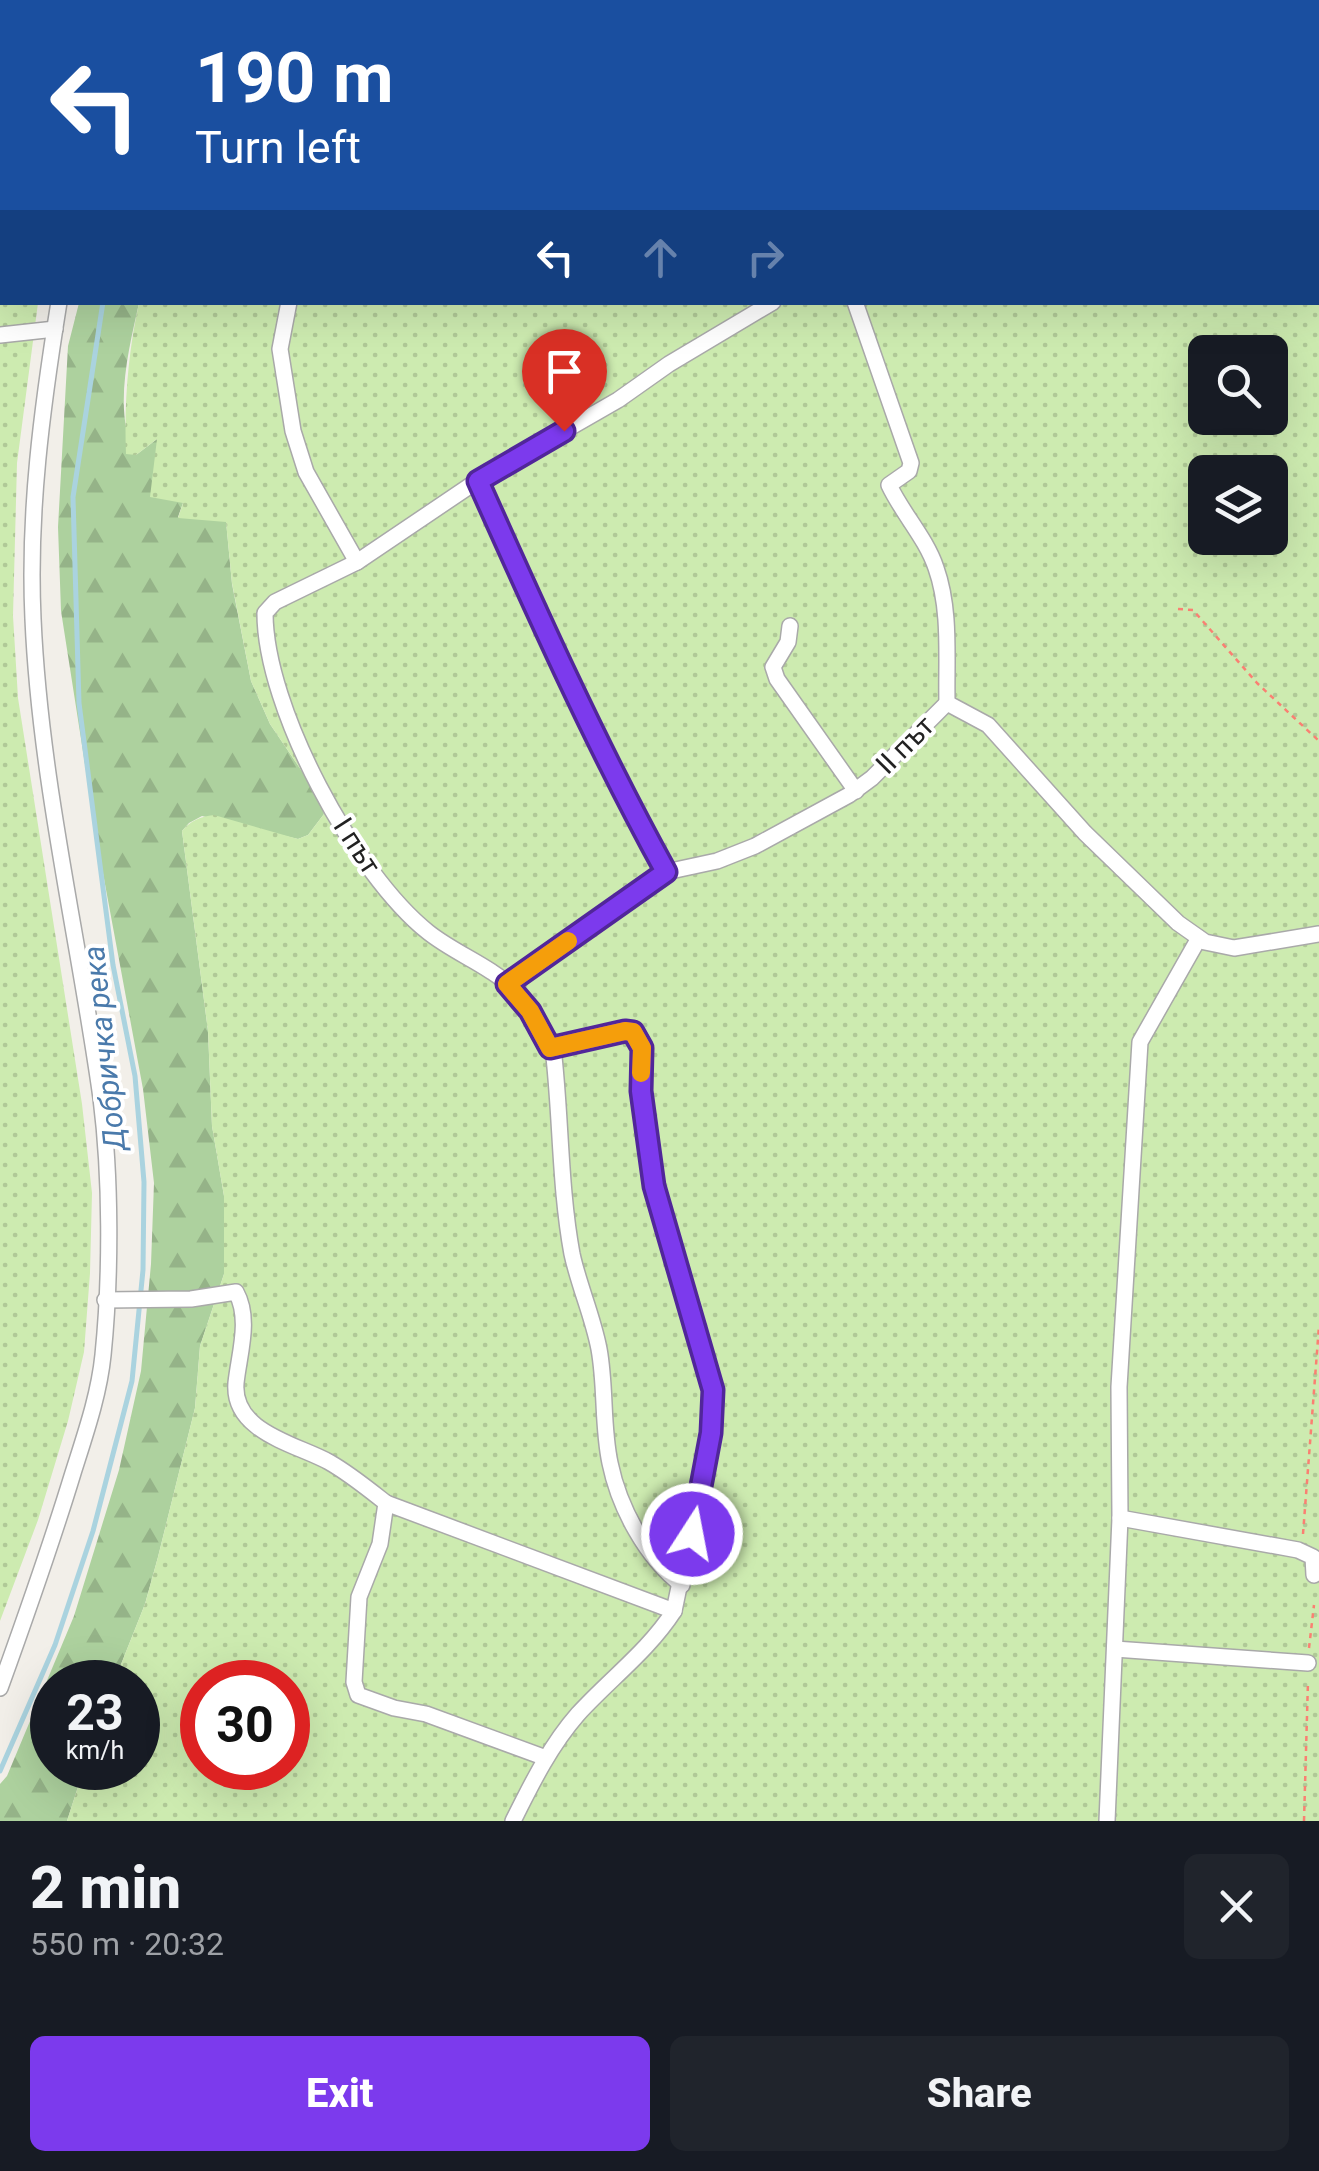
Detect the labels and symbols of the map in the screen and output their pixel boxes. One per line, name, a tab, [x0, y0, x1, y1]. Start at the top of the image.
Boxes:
pin	[522, 329, 607, 432]
street label: ІІ път	[869, 709, 941, 781]
street label: І път	[327, 812, 387, 880]
water label: Добричка река	[76, 944, 132, 1154]
position arrow	[640, 1482, 744, 1586]
speed limit sign: 30	[180, 1660, 310, 1790]

